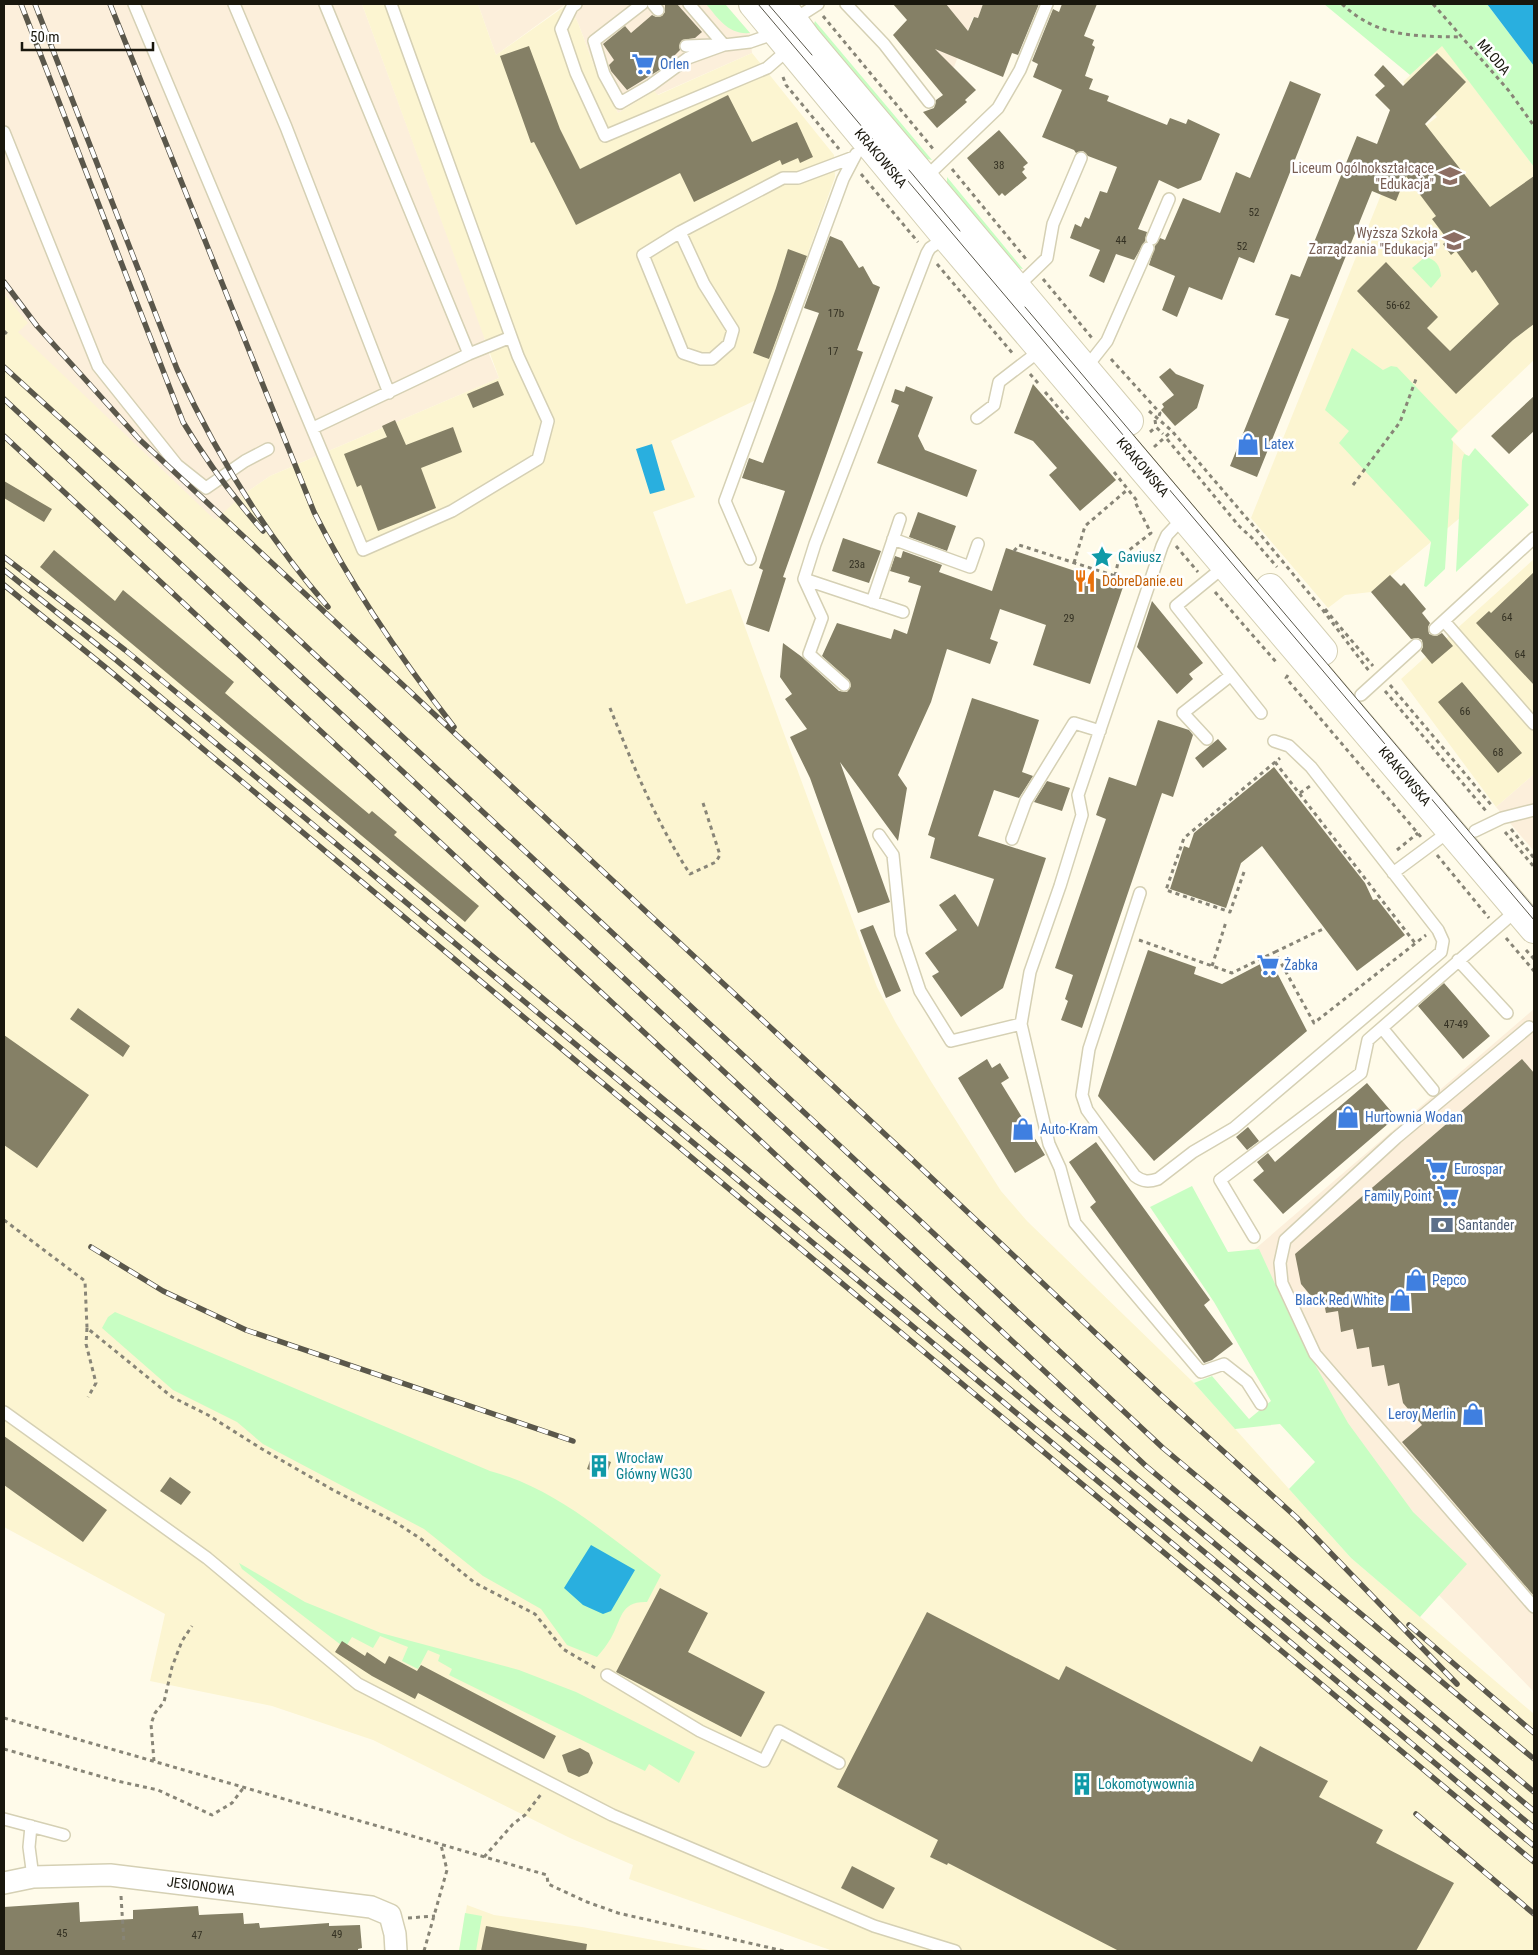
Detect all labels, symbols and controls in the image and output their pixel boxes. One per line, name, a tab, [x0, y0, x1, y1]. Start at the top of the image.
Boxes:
scale bar	[22, 20, 154, 52]
text: 50 m	[30, 28, 60, 46]
street label: MŁODA	[1474, 36, 1514, 78]
supermarket icon: Orlen	[630, 51, 656, 77]
place label: Orlen	[660, 56, 689, 72]
street label: KRAKOWSKA	[852, 125, 910, 191]
house number: 38	[994, 159, 1004, 172]
place label: Liceum Ogólnokształcące "Edukacja"	[1292, 160, 1434, 192]
school or university icon: Liceum Ogólnokształcące "Edukacja"	[1437, 163, 1463, 189]
house number: 52	[1249, 206, 1259, 219]
place label: Wyższa Szkoła Zarządzania "Edukacja"	[1309, 225, 1438, 257]
school or university icon: Wyższa Szkoła Zarządzania "Edukacja"	[1441, 228, 1467, 254]
house number: 44	[1116, 234, 1127, 247]
house number: 52	[1237, 240, 1247, 253]
house number: 56-62	[1386, 299, 1410, 312]
house number: 17b	[828, 307, 844, 320]
house number: 17	[828, 345, 838, 358]
shop icon: Latex	[1235, 431, 1261, 457]
street label: KRAKOWSKA	[1114, 434, 1172, 500]
place label: Latex	[1264, 436, 1294, 452]
place icon: Gaviusz	[1089, 544, 1115, 570]
place label: Gaviusz	[1118, 549, 1161, 565]
house number: 23a	[849, 558, 865, 571]
restaurant icon: DobreDanie.eu	[1072, 568, 1098, 594]
place label: DobreDanie.eu	[1102, 573, 1183, 589]
house number: 64	[1502, 611, 1513, 624]
house number: 29	[1064, 612, 1074, 625]
house number: 64	[1515, 648, 1526, 661]
house number: 66	[1460, 705, 1470, 718]
street label: KRAKOWSKA	[1376, 743, 1434, 809]
house number: 68	[1493, 746, 1503, 759]
supermarket icon: Żabka	[1255, 952, 1281, 978]
place label: Żabka	[1284, 957, 1318, 973]
house number: 47-49	[1444, 1018, 1468, 1031]
shop icon: Hurtownia Wodan	[1335, 1104, 1361, 1130]
place label: Hurtownia Wodan	[1365, 1109, 1463, 1125]
shop icon: Auto-Kram	[1010, 1116, 1036, 1142]
place label: Auto-Kram	[1040, 1121, 1098, 1137]
supermarket icon: Eurospar	[1424, 1156, 1450, 1182]
place label: Eurospar	[1454, 1161, 1503, 1177]
supermarket icon: Family Point	[1435, 1183, 1461, 1209]
place label: Family Point	[1364, 1188, 1432, 1204]
bank icon: Santander	[1429, 1212, 1455, 1238]
place label: Santander	[1458, 1217, 1514, 1233]
shop icon: Pepco	[1403, 1267, 1429, 1293]
place label: Pepco	[1432, 1272, 1467, 1288]
shop icon: Black Red White	[1387, 1287, 1413, 1313]
place label: Black Red White	[1295, 1292, 1384, 1308]
shop icon: Leroy Merlin	[1460, 1401, 1486, 1427]
place label: Leroy Merlin	[1388, 1406, 1456, 1422]
place label: Wrocław Główny WG30	[616, 1450, 693, 1482]
building icon: Wrocław Główny WG30	[586, 1453, 612, 1479]
building icon: Lokomotywownia	[1069, 1771, 1095, 1797]
place label: Lokomotywownia	[1098, 1776, 1195, 1792]
street label: JESIONOWA	[166, 1873, 236, 1899]
house number: 45	[57, 1927, 67, 1940]
house number: 49	[332, 1928, 342, 1941]
house number: 47	[192, 1929, 202, 1942]

